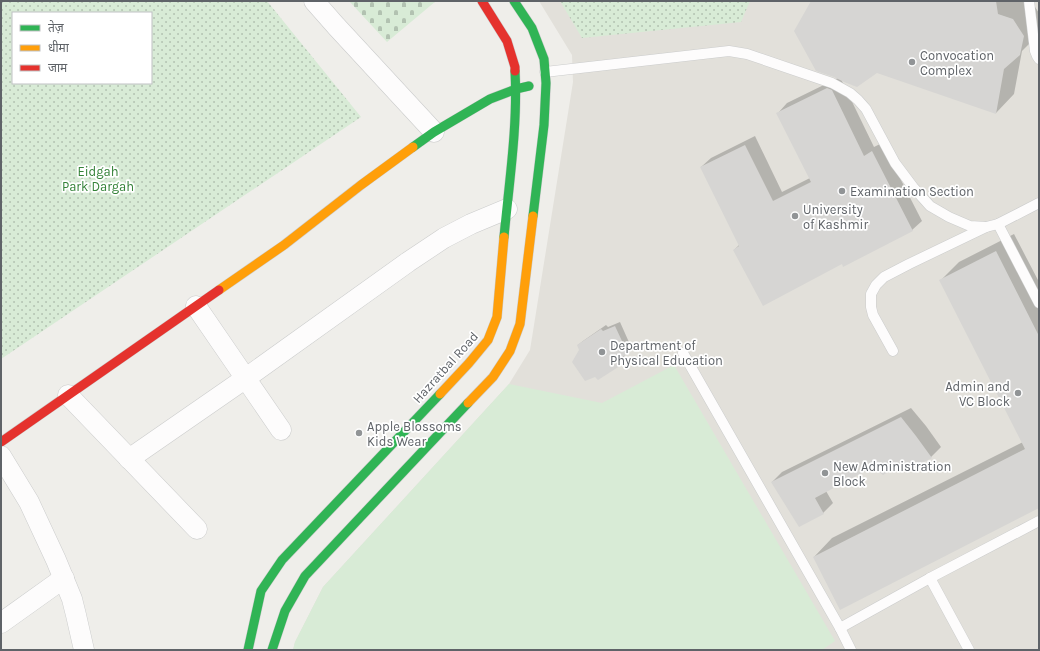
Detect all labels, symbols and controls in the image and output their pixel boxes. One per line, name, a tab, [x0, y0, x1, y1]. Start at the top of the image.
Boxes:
legend	[12, 12, 152, 84]
text: तेज़	[48, 20, 65, 35]
text: धीमा	[48, 40, 70, 55]
place label: Convocation Complex	[920, 48, 994, 78]
marker: Convocation Complex	[907, 57, 917, 67]
text: जाम	[48, 61, 68, 75]
park label: Eidgah Park Dargah	[62, 164, 134, 194]
place label: Examination Section	[850, 184, 974, 199]
marker: Examination Section	[837, 186, 847, 196]
place label: University of Kashmir	[803, 202, 868, 232]
marker: University of Kashmir	[790, 211, 800, 221]
street label: Hazratbal Road	[410, 329, 481, 406]
place label: Department of Physical Education	[610, 338, 723, 368]
marker: Department of Physical Education	[597, 347, 607, 357]
place label: Admin and VC Block	[945, 379, 1010, 409]
marker: Admin and VC Block	[1013, 388, 1023, 398]
place label: Apple Blossoms Kids Wear	[367, 419, 462, 449]
marker: Apple Blossoms Kids Wear	[354, 428, 364, 438]
place label: New Administration Block	[833, 459, 951, 489]
marker: New Administration Block	[820, 468, 830, 478]

